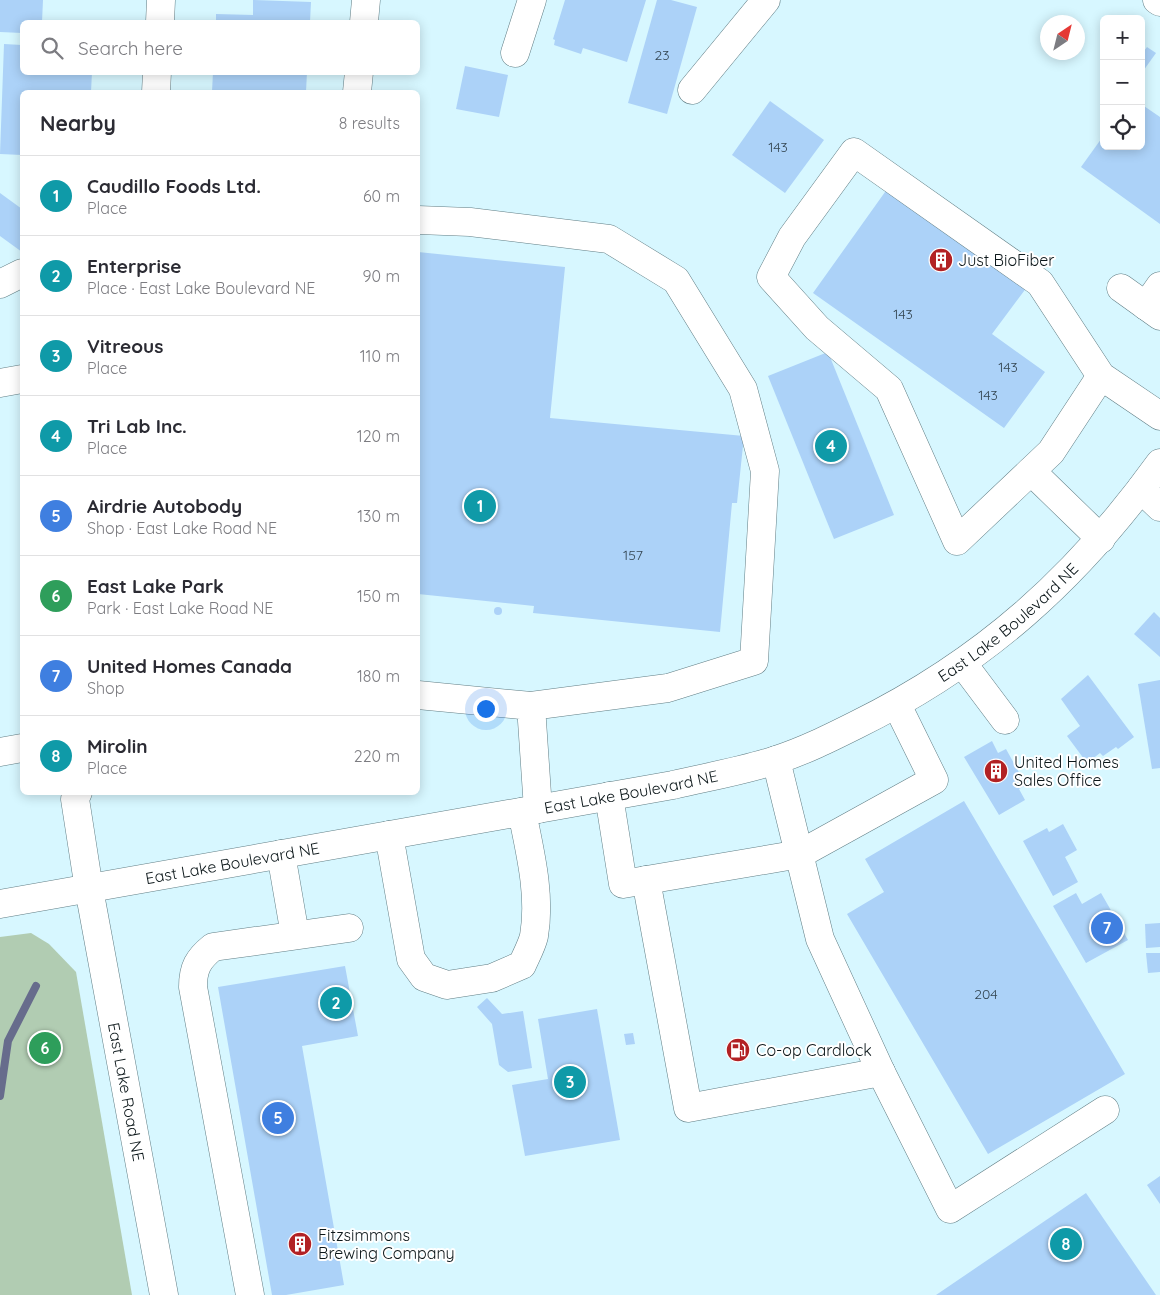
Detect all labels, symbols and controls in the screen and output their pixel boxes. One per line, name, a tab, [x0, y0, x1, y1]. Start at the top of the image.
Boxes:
north arrow	[1040, 15, 1085, 60]
map controls	[1100, 15, 1145, 150]
button: +	[1100, 15, 1145, 60]
search box	[20, 20, 420, 75]
icon: search	[38, 34, 66, 62]
text: Search here	[78, 36, 183, 60]
house number: 23	[654, 46, 670, 64]
button: −	[1100, 60, 1145, 105]
button: locate	[1100, 105, 1145, 150]
text: Nearby	[40, 110, 116, 136]
text: 8 results	[339, 113, 400, 133]
house number: 143	[768, 138, 788, 156]
text: Caudillo Foods Ltd.	[87, 174, 261, 198]
text: 1	[53, 186, 59, 206]
text: 60 m	[363, 186, 400, 206]
text: Place	[87, 198, 127, 218]
building icon: Just BioFiber	[928, 247, 954, 273]
place label: Just BioFiber	[958, 250, 1054, 270]
text: Enterprise	[87, 254, 181, 278]
text: 2	[51, 266, 61, 286]
text: 90 m	[363, 266, 400, 286]
text: Place · East Lake Boulevard NE	[87, 278, 315, 298]
house number: 143	[893, 305, 913, 323]
text: Vitreous	[87, 334, 163, 358]
text: 3	[52, 346, 60, 366]
text: 110 m	[360, 346, 400, 366]
text: Place	[87, 358, 127, 378]
house number: 143	[998, 358, 1018, 376]
house number: 143	[978, 386, 998, 404]
text: Tri Lab Inc.	[87, 414, 187, 438]
text: 4	[51, 426, 61, 446]
text: 120 m	[357, 426, 400, 446]
pin: 4	[815, 427, 847, 465]
text: Place	[87, 438, 127, 458]
pin: 1	[464, 487, 496, 525]
text: Airdrie Autobody	[87, 494, 242, 518]
text: 5	[51, 506, 61, 526]
text: 130 m	[357, 506, 400, 526]
text: Shop · East Lake Road NE	[87, 518, 277, 538]
house number: 157	[623, 546, 643, 564]
street label: East Lake Boulevard NE	[934, 559, 1082, 686]
text: East Lake Park	[87, 574, 224, 598]
text: 6	[52, 586, 60, 606]
text: 150 m	[357, 586, 400, 606]
text: Park · East Lake Road NE	[87, 598, 273, 618]
text: United Homes Canada	[87, 654, 292, 678]
text: 7	[52, 666, 60, 686]
text: 180 m	[357, 666, 400, 686]
text: Shop	[87, 678, 124, 698]
your location	[473, 696, 499, 722]
text: Mirolin	[87, 734, 148, 758]
text: 8	[52, 746, 60, 766]
text: 220 m	[354, 746, 400, 766]
place label: United Homes Sales Office	[1014, 752, 1119, 790]
text: Place	[87, 758, 127, 778]
building icon: United Homes Sales Office	[983, 758, 1009, 784]
street label: East Lake Boulevard NE	[543, 765, 720, 818]
street label: East Lake Boulevard NE	[144, 838, 321, 888]
pin: 7	[1091, 909, 1123, 947]
pin: 2	[320, 984, 352, 1022]
house number: 204	[974, 985, 998, 1003]
street label: East Lake Road NE	[104, 1021, 149, 1163]
pin: 6	[29, 1029, 61, 1067]
fuel station icon: Co-op Cardlock	[725, 1037, 751, 1063]
place label: Co-op Cardlock	[756, 1040, 872, 1060]
pin: 3	[554, 1063, 586, 1101]
pin: 5	[262, 1099, 294, 1137]
place label: Fitzsimmons Brewing Company	[318, 1225, 455, 1263]
pin: 8	[1050, 1225, 1082, 1263]
building icon: Fitzsimmons Brewing Company	[287, 1231, 313, 1257]

